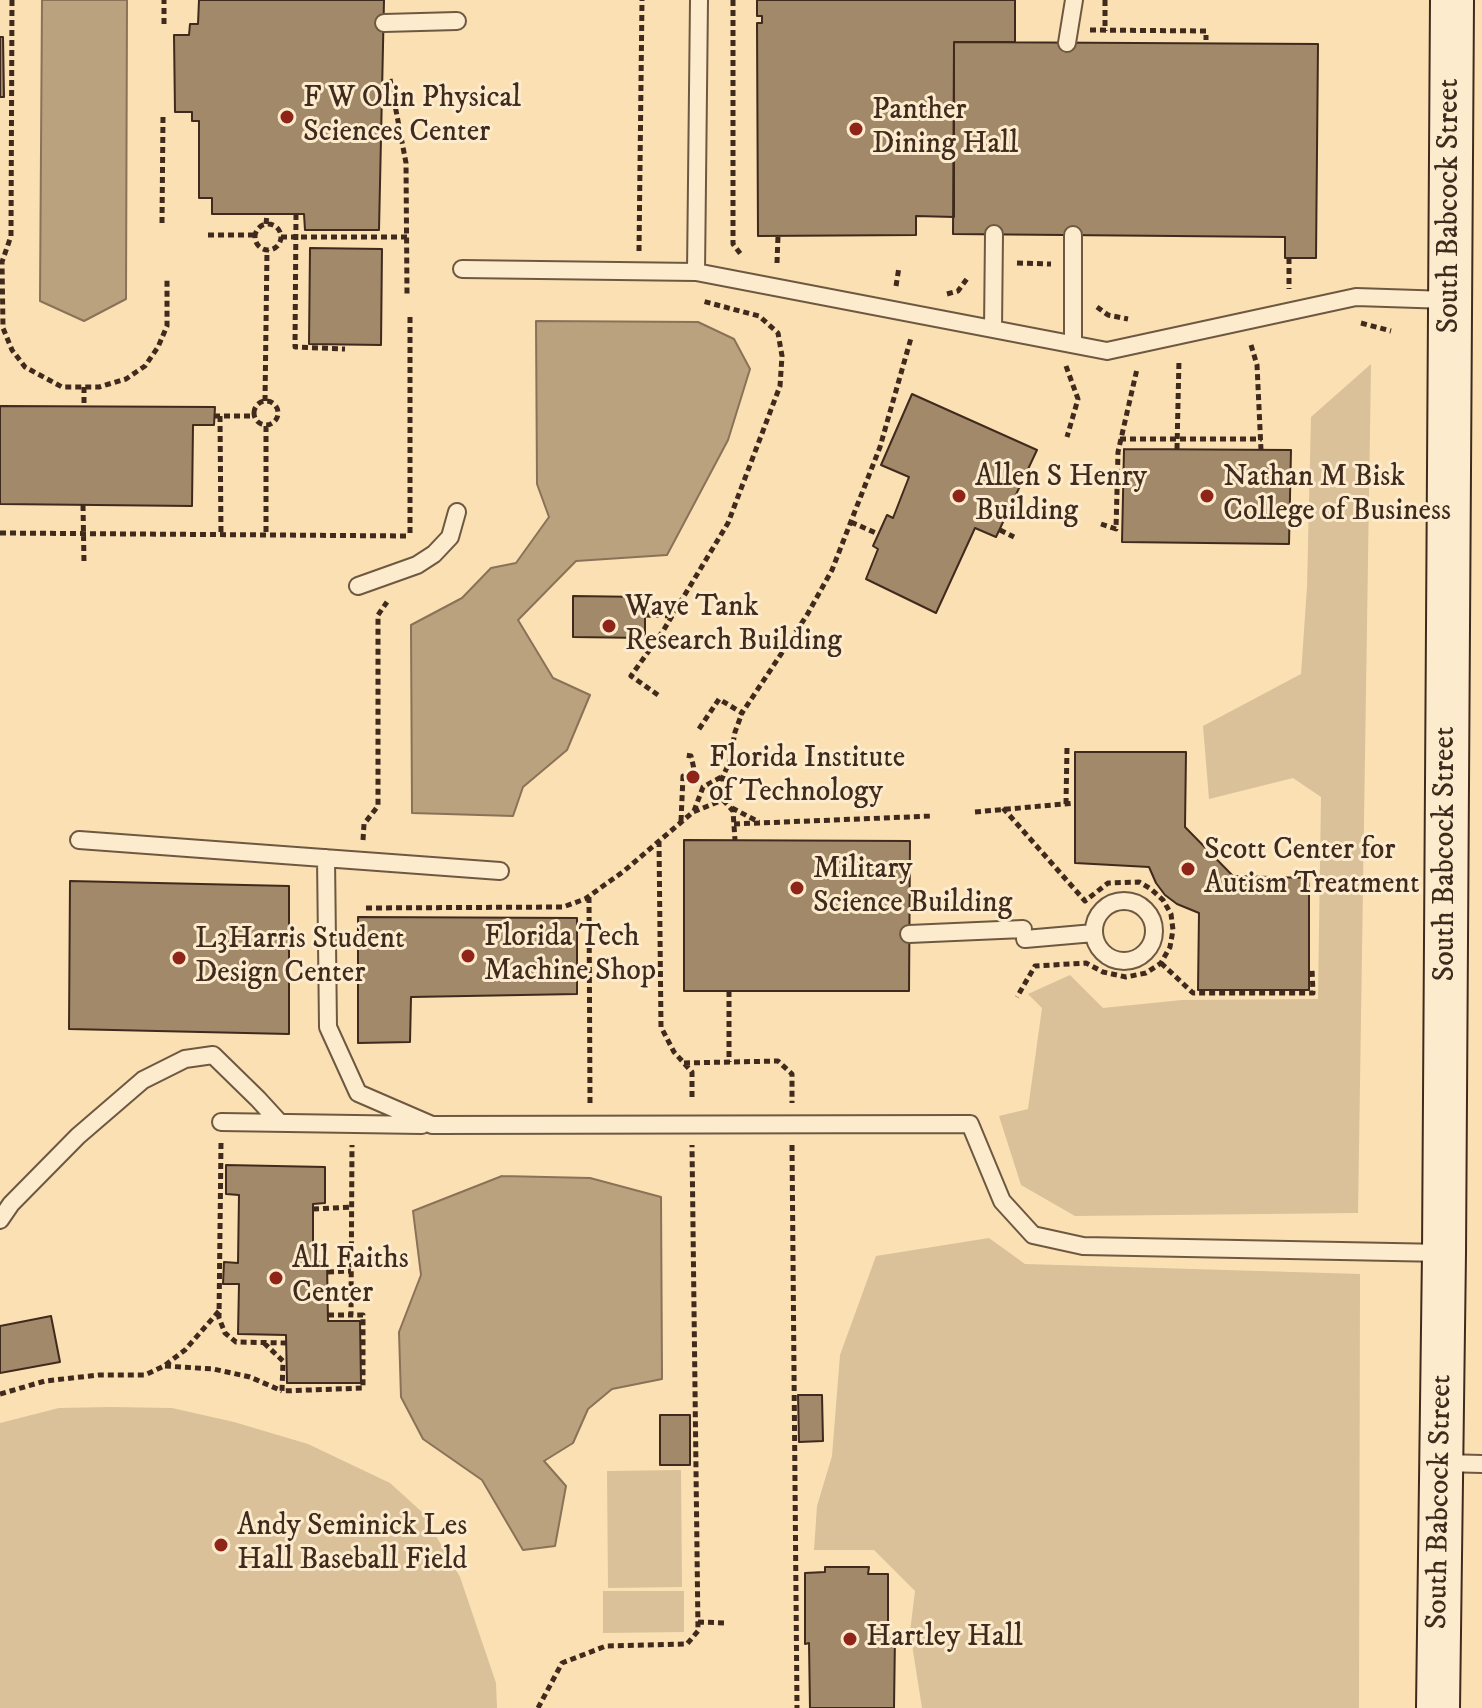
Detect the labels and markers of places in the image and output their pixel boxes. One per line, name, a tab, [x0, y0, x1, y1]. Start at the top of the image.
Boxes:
place label: F W Olin Physical Sciences Center	[303, 82, 521, 152]
place label: Panther Dining Hall	[872, 94, 1018, 164]
marker: F W Olin Physical Sciences Center	[278, 108, 296, 126]
marker: Panther Dining Hall	[847, 120, 865, 138]
place label: Allen S Henry Building	[975, 461, 1147, 532]
place label: Nathan M Bisk College of Business	[1223, 461, 1451, 532]
marker: Allen S Henry Building	[950, 487, 968, 505]
marker: Nathan M Bisk College of Business	[1198, 487, 1216, 505]
place label: Wave Tank Research Building	[625, 591, 842, 662]
marker: Wave Tank Research Building	[600, 617, 618, 635]
place label: Florida Institute of Technology	[709, 742, 905, 812]
marker: Florida Institute of Technology	[684, 768, 702, 786]
place label: Scott Center for Autism Treatment	[1204, 834, 1419, 904]
place label: Military Science Building	[813, 853, 1012, 924]
marker: Scott Center for Autism Treatment	[1179, 860, 1197, 878]
marker: Military Science Building	[788, 879, 806, 897]
place label: Florida Tech Machine Shop	[484, 921, 656, 992]
place label: L3Harris Student Design Center	[195, 923, 405, 994]
marker: Florida Tech Machine Shop	[459, 947, 477, 965]
marker: L3Harris Student Design Center	[170, 949, 188, 967]
place label: All Faiths Center	[292, 1243, 409, 1314]
marker: All Faiths Center	[267, 1269, 285, 1287]
place label: Andy Seminick Les Hall Baseball Field	[237, 1510, 467, 1580]
marker: Andy Seminick Les Hall Baseball Field	[212, 1536, 230, 1554]
place label: Hartley Hall	[866, 1621, 1023, 1657]
marker: Hartley Hall	[841, 1630, 859, 1648]

